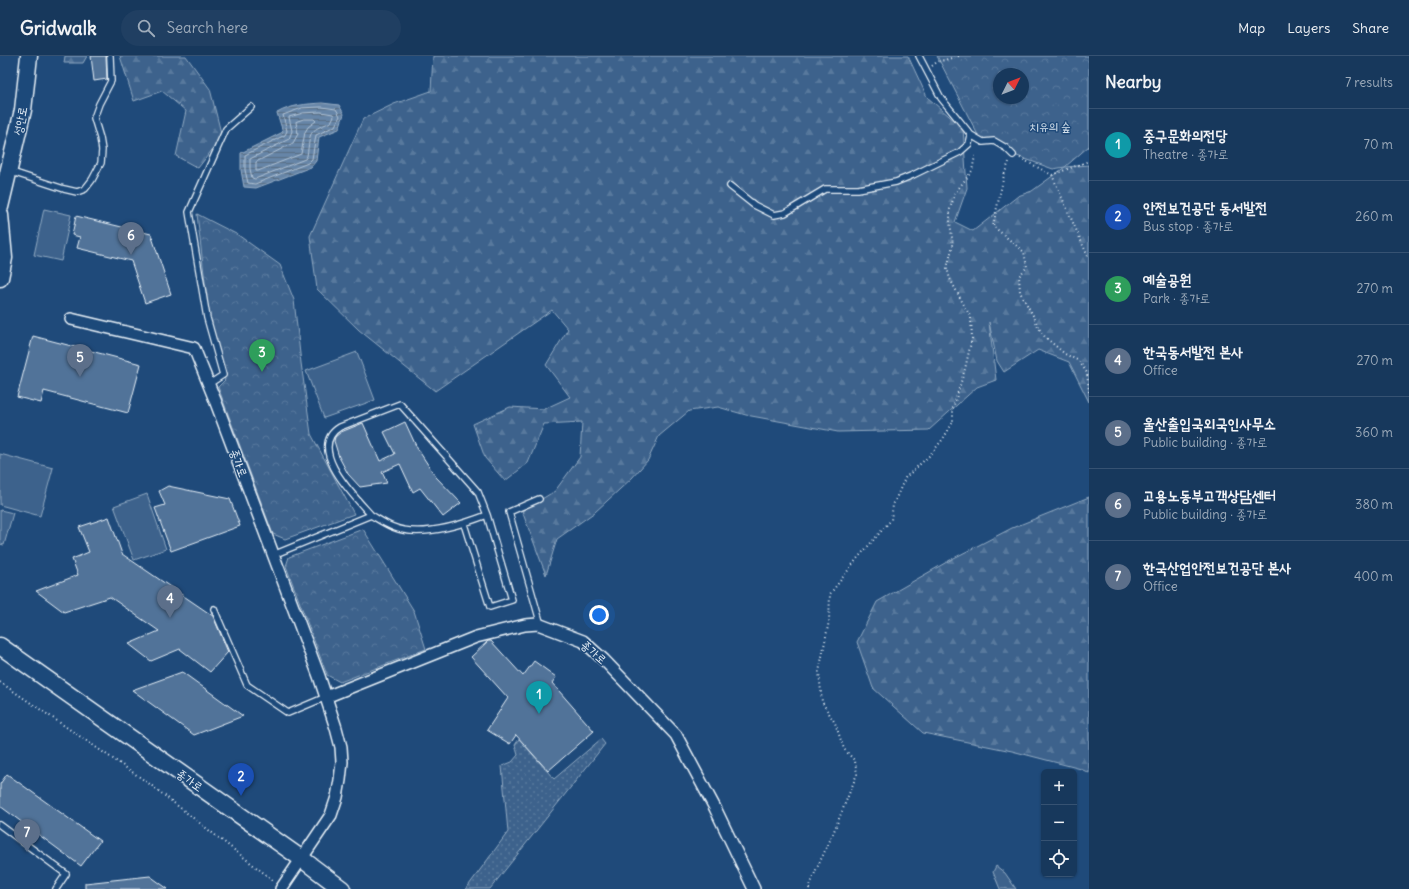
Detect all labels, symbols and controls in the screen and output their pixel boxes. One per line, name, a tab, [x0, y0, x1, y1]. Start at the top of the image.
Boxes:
search box	[121, 10, 401, 46]
text: Gridwalk	[20, 16, 97, 40]
icon: search	[135, 17, 157, 39]
text: Search here	[167, 18, 248, 37]
text: Map	[1238, 19, 1265, 37]
text: Layers	[1287, 19, 1330, 37]
text: Share	[1352, 19, 1389, 37]
north arrow	[993, 68, 1029, 104]
text: Nearby	[1105, 71, 1161, 93]
text: 7 results	[1345, 74, 1393, 91]
street label: 성안로	[10, 105, 30, 137]
park label: 치유의 숲	[1029, 119, 1071, 134]
text: 중구문화의전당	[1143, 126, 1228, 145]
text: 1	[1115, 136, 1121, 153]
text: 70 m	[1364, 136, 1393, 153]
text: Theatre · 종가로	[1143, 146, 1229, 163]
text: 안전보건공단 동서발전	[1143, 198, 1267, 217]
text: 2	[1114, 208, 1122, 225]
text: 260 m	[1355, 208, 1393, 225]
text: Bus stop · 종가로	[1143, 218, 1234, 235]
pin: 6	[118, 222, 144, 255]
text: 예술공원	[1143, 270, 1191, 289]
text: 3	[1114, 280, 1122, 297]
text: 270 m	[1356, 280, 1393, 297]
text: Park · 종가로	[1143, 290, 1210, 307]
pin: 3	[249, 339, 275, 372]
text: 한국동서발전 본사	[1143, 342, 1243, 361]
pin: 5	[67, 344, 93, 377]
text: 4	[1114, 352, 1122, 369]
text: 270 m	[1356, 352, 1393, 369]
text: Office	[1143, 362, 1178, 379]
text: 울산출입국외국인사무소	[1143, 414, 1276, 433]
text: 5	[1114, 424, 1122, 441]
text: 360 m	[1355, 424, 1393, 441]
text: Public building · 종가로	[1143, 434, 1268, 451]
street label: 종가로	[227, 447, 251, 479]
text: 고용노동부고객상담센터	[1143, 486, 1276, 505]
text: 6	[1114, 496, 1122, 513]
text: 380 m	[1355, 496, 1393, 513]
text: Public building · 종가로	[1143, 506, 1268, 523]
text: 한국산업안전보건공단 본사	[1143, 558, 1291, 577]
text: 7	[1115, 568, 1121, 585]
text: 400 m	[1354, 568, 1393, 585]
text: Office	[1143, 578, 1178, 595]
pin: 4	[157, 585, 183, 618]
your location	[589, 605, 609, 625]
street label: 종가로	[578, 637, 610, 667]
pin: 1	[526, 681, 552, 714]
pin: 2	[228, 763, 254, 796]
street label: 종가로	[174, 766, 206, 794]
map controls	[1041, 769, 1077, 877]
button: +	[1041, 769, 1077, 805]
button: −	[1041, 805, 1077, 841]
pin: 7	[14, 819, 40, 852]
button: locate	[1041, 841, 1077, 877]

